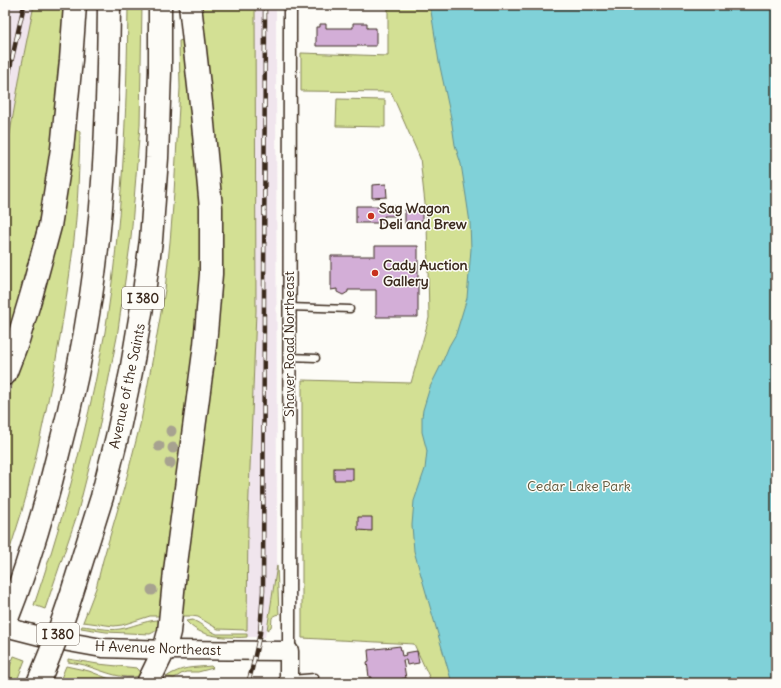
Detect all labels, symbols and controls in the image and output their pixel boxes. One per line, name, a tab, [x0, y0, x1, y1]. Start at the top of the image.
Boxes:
place label: Sag Wagon Deli and Brew	[379, 199, 467, 233]
marker: Sag Wagon Deli and Brew	[366, 211, 376, 221]
place label: Cady Auction Gallery	[383, 256, 468, 290]
marker: Cady Auction Gallery	[370, 268, 380, 278]
street label: Shaver Road Northeast	[280, 271, 298, 417]
road number: I 380	[122, 287, 164, 309]
street label: Avenue of the Saints	[105, 322, 149, 450]
park label: Cedar Lake Park	[527, 477, 631, 495]
road number: I 380	[37, 623, 79, 645]
street label: H Avenue Northeast	[95, 637, 222, 659]

